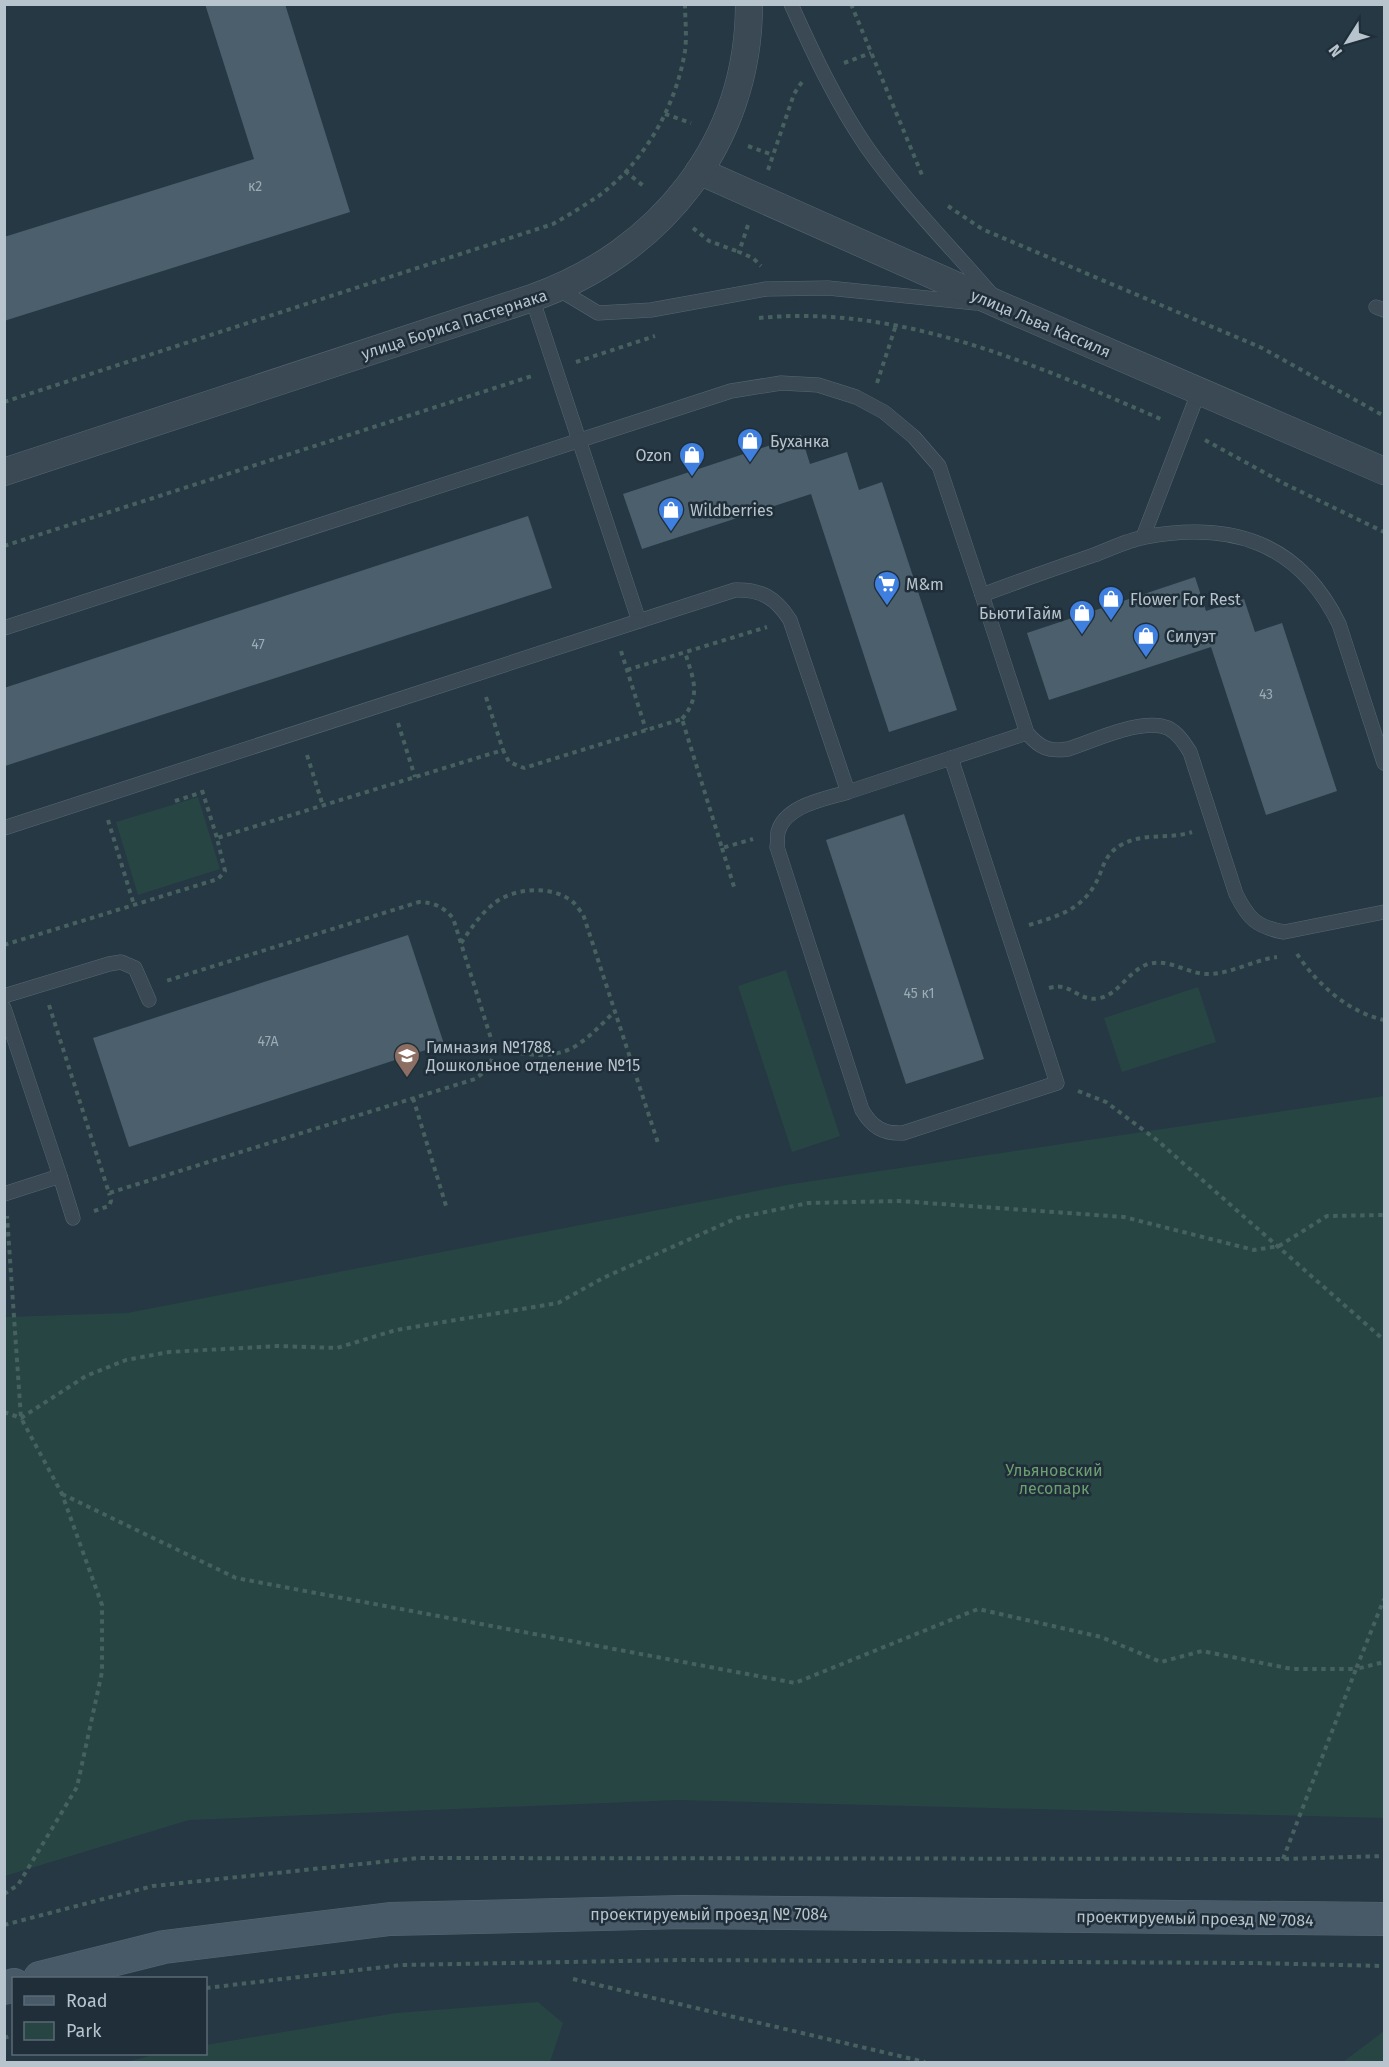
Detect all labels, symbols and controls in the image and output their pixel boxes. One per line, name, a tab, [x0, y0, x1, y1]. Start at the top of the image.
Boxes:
north arrow	[1317, 12, 1377, 72]
text: N	[1325, 41, 1346, 61]
house number: к2	[248, 178, 262, 195]
street label: улица Бориса Пастернака	[359, 285, 549, 364]
street label: улица Льва Кассиля	[968, 285, 1114, 362]
shop icon: Буханка	[735, 426, 765, 464]
place label: Буханка	[770, 432, 830, 451]
shop icon: Ozon	[677, 440, 707, 478]
place label: Ozon	[635, 446, 672, 465]
shop icon: Wildberries	[656, 495, 686, 533]
place label: Wildberries	[690, 501, 773, 520]
supermarket icon: M&m	[872, 569, 902, 607]
place label: M&m	[906, 575, 944, 594]
shop icon: Flower For Rest	[1096, 584, 1126, 622]
place label: Flower For Rest	[1130, 590, 1241, 609]
shop icon: БьютиТайм	[1067, 598, 1097, 636]
place label: БьютиТайм	[979, 604, 1062, 623]
shop icon: Силуэт	[1131, 621, 1161, 659]
place label: Силуэт	[1166, 627, 1217, 646]
house number: 47	[251, 636, 265, 653]
house number: 43	[1259, 686, 1273, 703]
house number: 45 к1	[903, 985, 935, 1002]
house number: 47А	[258, 1033, 278, 1050]
place label: Гимназия №1788. Дошкольное отделение №15	[425, 1038, 640, 1075]
school or university icon: Гимназия №1788. Дошкольное отделение №15	[392, 1041, 422, 1079]
park label: Ульяновский лесопарк	[1005, 1461, 1103, 1498]
street label: проектируемый проезд № 7084	[590, 1905, 828, 1924]
street label: проектируемый проезд № 7084	[1076, 1907, 1314, 1930]
legend	[12, 1977, 207, 2055]
text: Road	[66, 1990, 108, 2012]
text: Park	[66, 2020, 102, 2042]

